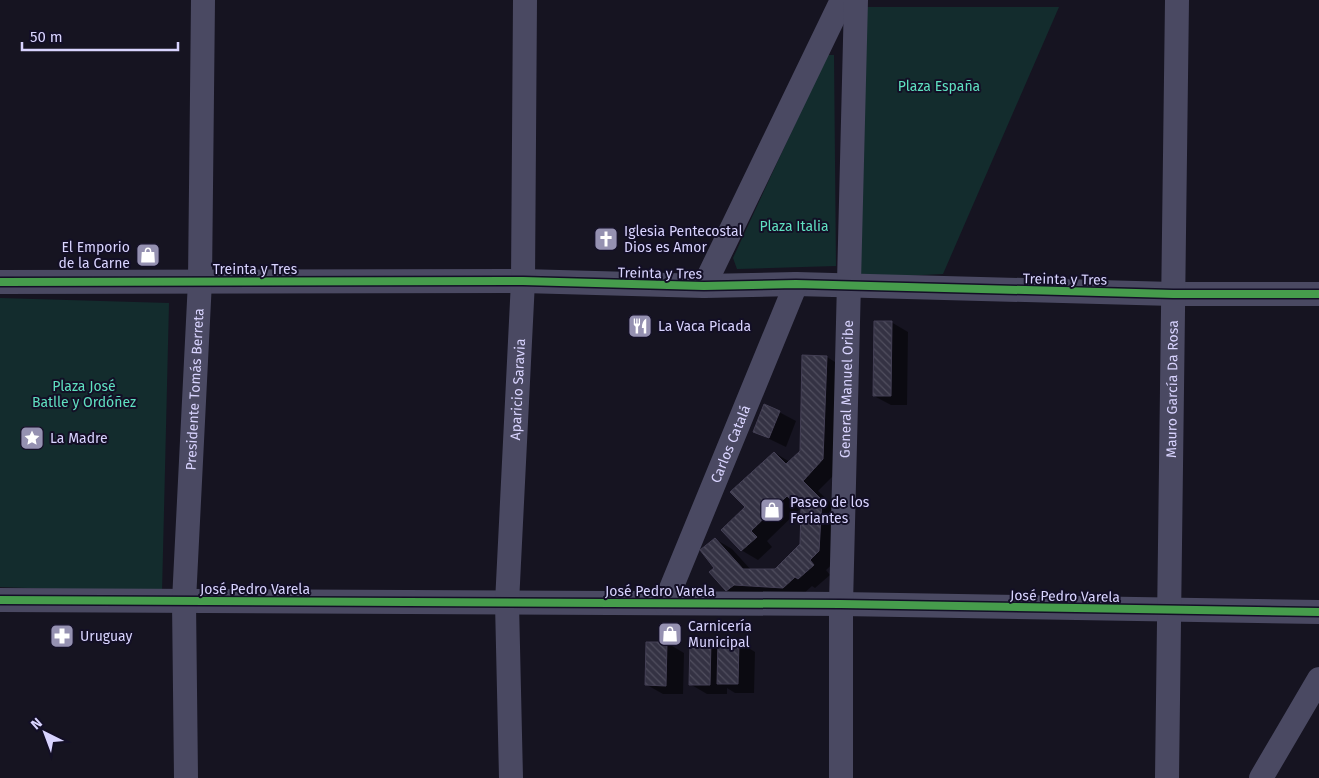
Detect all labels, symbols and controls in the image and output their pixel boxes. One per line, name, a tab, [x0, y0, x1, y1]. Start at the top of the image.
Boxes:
scale bar	[22, 20, 179, 52]
text: 50 m	[30, 28, 63, 46]
park label: Plaza España	[898, 78, 980, 95]
park label: Plaza Italia	[759, 218, 829, 235]
place label: Iglesia Pentecostal Dios es Amor	[624, 223, 743, 256]
church icon: Iglesia Pentecostal Dios es Amor	[593, 226, 619, 252]
place label: El Emporio de la Carne	[58, 239, 130, 272]
shop icon: El Emporio de la Carne	[135, 242, 161, 268]
street label: Treinta y Tres	[213, 261, 298, 278]
street label: Treinta y Tres	[618, 264, 703, 283]
street label: Treinta y Tres	[1023, 270, 1108, 289]
street label: Presidente Tomás Berreta	[183, 308, 208, 471]
restaurant icon: La Vaca Picada	[627, 313, 653, 339]
place label: La Vaca Picada	[658, 318, 751, 335]
street label: General Manuel Oribe	[837, 320, 857, 458]
street label: Mauro García Da Rosa	[1163, 320, 1182, 458]
street label: Aparicio Saravia	[507, 338, 529, 441]
park label: Plaza José Batlle y Ordóñez	[32, 378, 136, 411]
street label: Carlos Catalá	[707, 403, 754, 486]
place icon: La Madre	[19, 425, 45, 451]
place label: La Madre	[50, 430, 108, 447]
place label: Paseo de los Feriantes	[790, 494, 870, 527]
shop icon: Paseo de los Feriantes	[759, 497, 785, 523]
street label: José Pedro Varela	[200, 581, 310, 598]
street label: José Pedro Varela	[605, 583, 715, 600]
street label: José Pedro Varela	[1010, 587, 1120, 606]
place label: Carnicería Municipal	[688, 618, 752, 651]
shop icon: Carnicería Municipal	[657, 621, 683, 647]
pharmacy icon: Uruguay	[49, 623, 75, 649]
place label: Uruguay	[80, 628, 133, 645]
north arrow	[20, 708, 70, 758]
text: N	[27, 714, 46, 733]

